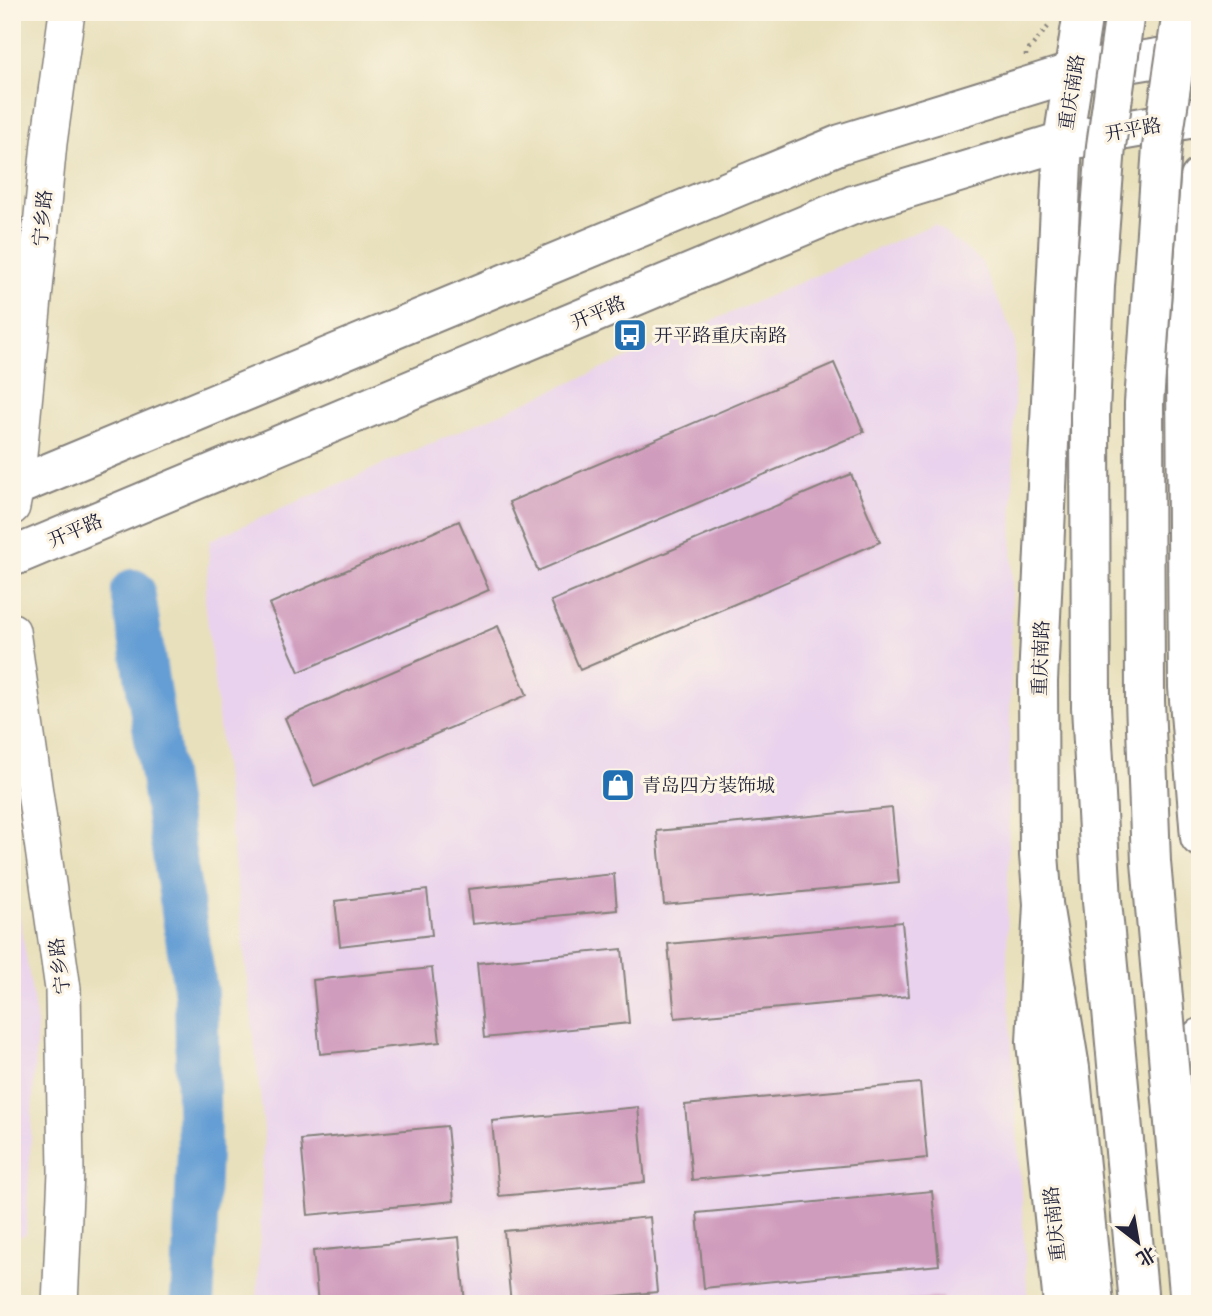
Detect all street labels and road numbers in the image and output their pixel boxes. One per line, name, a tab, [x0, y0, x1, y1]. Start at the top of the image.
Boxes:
street label: 重庆南路	[1055, 53, 1089, 131]
street label: 开平路	[1103, 114, 1163, 146]
street label: 宁乡路	[30, 189, 56, 247]
street label: 开平路	[568, 292, 629, 334]
street label: 开平路	[45, 510, 106, 552]
street label: 重庆南路	[1029, 620, 1053, 696]
street label: 宁乡路	[46, 936, 74, 996]
street label: 重庆南路	[1040, 1185, 1070, 1263]

